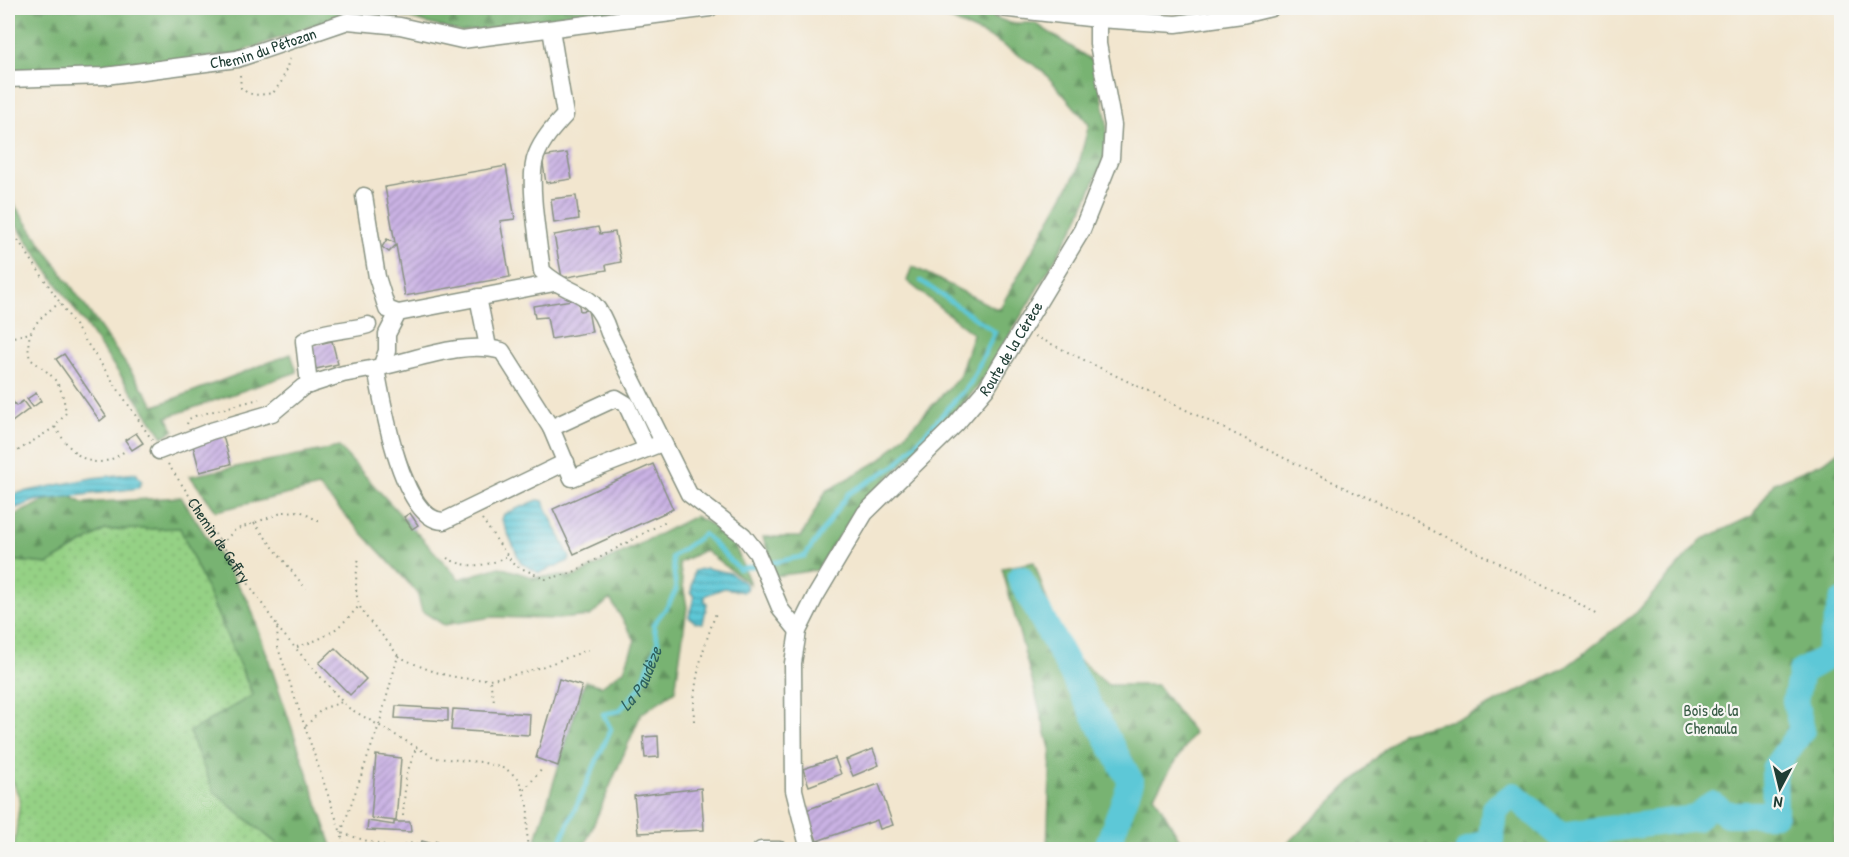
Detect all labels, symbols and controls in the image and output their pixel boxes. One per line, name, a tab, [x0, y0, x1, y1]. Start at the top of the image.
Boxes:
street label: Chemin du Pétozan	[209, 22, 319, 73]
street label: Route de la Cérèce	[974, 296, 1048, 400]
street label: Chemin de Geffry	[183, 493, 256, 588]
water label: La Paudèze	[613, 642, 668, 716]
park label: Bois de la Chenaula	[1684, 699, 1738, 739]
north arrow	[1750, 758, 1810, 818]
text: N	[1772, 791, 1784, 814]

